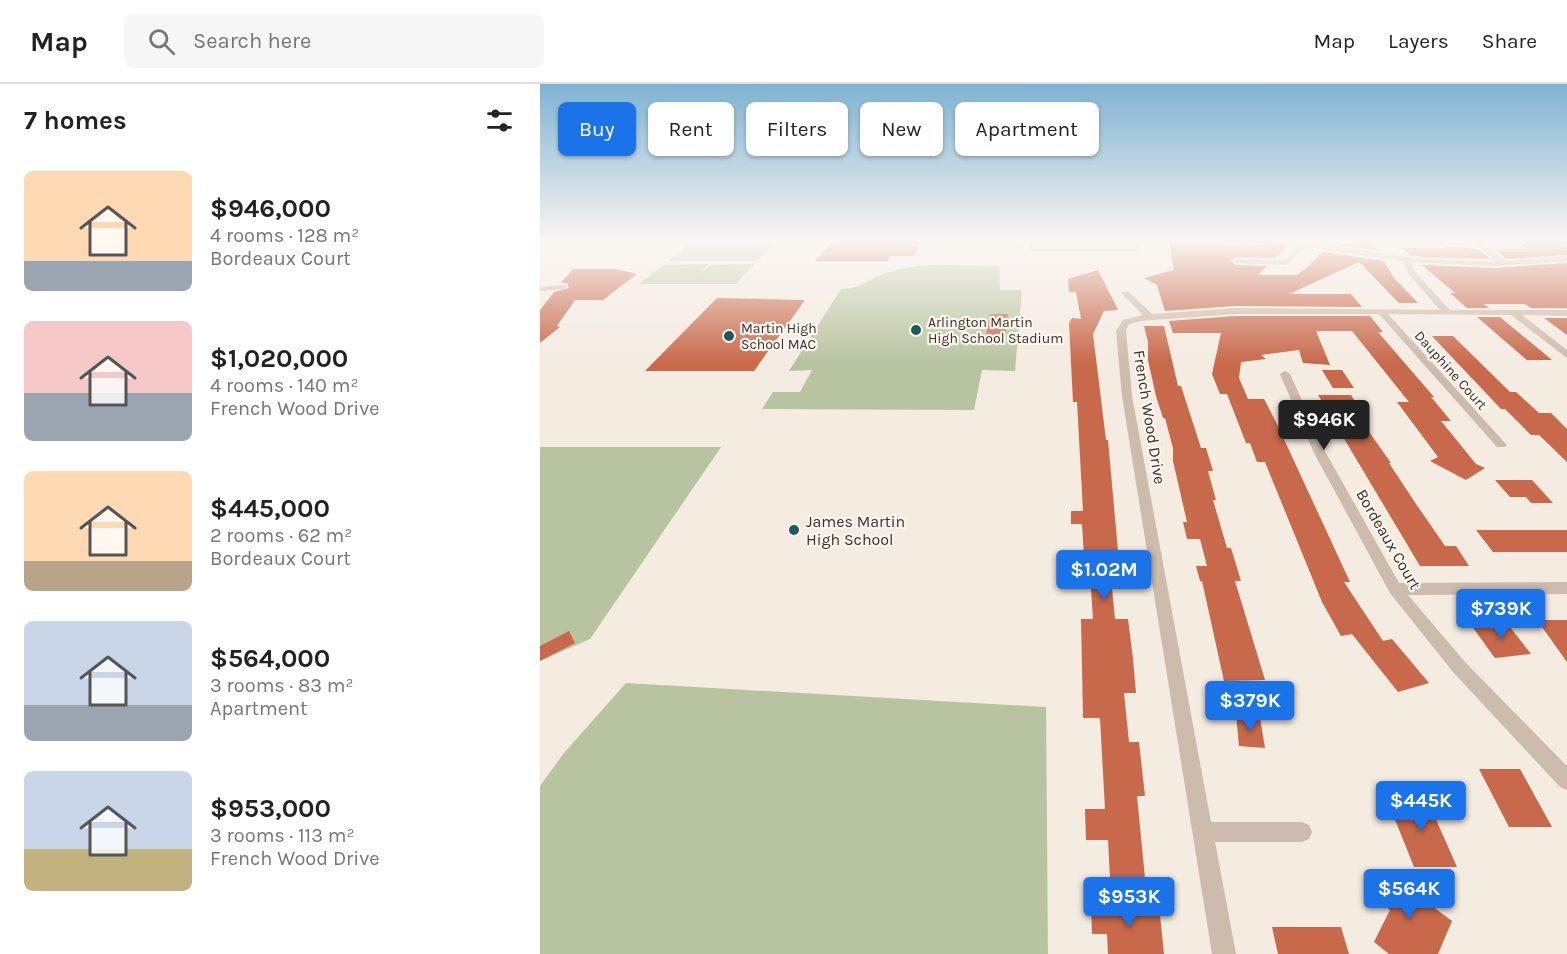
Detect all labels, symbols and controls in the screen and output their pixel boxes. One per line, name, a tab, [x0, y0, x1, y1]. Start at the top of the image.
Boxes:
search box	[124, 14, 544, 68]
text: Map	[30, 25, 88, 58]
icon: search	[145, 25, 178, 58]
text: Search here	[193, 28, 311, 54]
text: Map	[1313, 29, 1355, 53]
text: Layers	[1388, 29, 1449, 53]
text: Share	[1482, 29, 1537, 53]
chip: Buy	[558, 102, 636, 156]
chip: Rent	[648, 102, 734, 156]
chip: Filters	[746, 102, 848, 156]
chip: New	[860, 102, 943, 156]
chip: Apartment	[955, 102, 1099, 156]
icon: filters	[483, 104, 516, 137]
text: 7 homes	[24, 105, 127, 136]
text: $946,000	[210, 193, 331, 224]
icon: home	[72, 195, 144, 267]
text: 4 rooms · 128 m²	[210, 224, 359, 247]
text: Bordeaux Court	[210, 247, 351, 270]
place label: Arlington Martin High School Stadium	[928, 314, 1063, 347]
place label: Martin High School MAC	[741, 320, 817, 353]
marker: Arlington Martin High School Stadium	[909, 323, 923, 337]
street label: Dauphine Court	[1411, 327, 1490, 413]
marker: Martin High School MAC	[722, 329, 736, 343]
text: $1,020,000	[210, 343, 348, 374]
icon: home	[72, 345, 144, 417]
street label: French Wood Drive	[1130, 349, 1170, 486]
text: 4 rooms · 140 m²	[210, 374, 358, 397]
text: French Wood Drive	[210, 397, 380, 420]
pin: $946K	[1282, 400, 1366, 451]
text: $946K	[1292, 408, 1356, 431]
street label: Bordeaux Court	[1352, 486, 1425, 593]
text: $445,000	[210, 493, 330, 524]
icon: home	[72, 495, 144, 567]
place label: James Martin High School	[806, 512, 905, 549]
marker: James Martin High School	[787, 523, 801, 537]
text: 2 rooms · 62 m²	[210, 524, 352, 547]
text: Bordeaux Court	[210, 547, 351, 570]
pin: $1.02M	[1055, 550, 1153, 601]
text: $1.02M	[1070, 558, 1138, 581]
pin: $739K	[1459, 589, 1543, 640]
text: $739K	[1470, 597, 1532, 620]
text: $564,000	[210, 643, 330, 674]
icon: home	[72, 645, 144, 717]
text: 3 rooms · 83 m²	[210, 674, 354, 697]
pin: $379K	[1208, 681, 1292, 732]
text: $379K	[1219, 689, 1281, 712]
text: Apartment	[210, 697, 308, 720]
pin: $445K	[1379, 781, 1463, 832]
text: $445K	[1390, 789, 1452, 812]
text: $953,000	[210, 793, 331, 824]
icon: home	[72, 795, 144, 867]
text: 3 rooms · 113 m²	[210, 824, 354, 847]
text: French Wood Drive	[210, 847, 380, 870]
pin: $564K	[1367, 869, 1451, 920]
pin: $953K	[1087, 877, 1171, 928]
text: $564K	[1378, 877, 1440, 900]
text: $953K	[1097, 885, 1161, 908]

